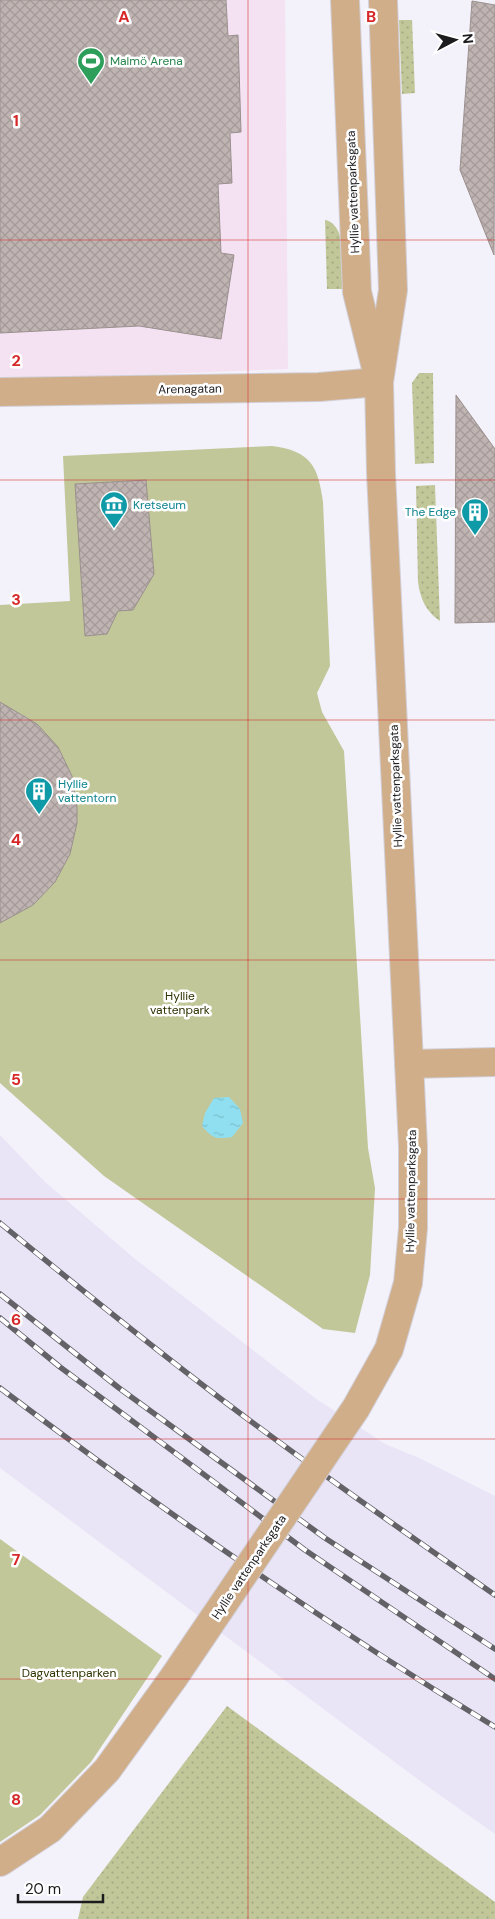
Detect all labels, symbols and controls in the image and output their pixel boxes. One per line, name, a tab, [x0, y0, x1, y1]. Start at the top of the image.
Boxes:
text: A	[118, 6, 130, 27]
text: B	[366, 6, 376, 27]
north arrow	[430, 15, 480, 65]
text: N	[458, 33, 477, 45]
sports icon: Malmö Arena	[76, 46, 106, 85]
place label: Malmö Arena	[110, 53, 183, 69]
text: 1	[13, 110, 19, 131]
street label: Hyllie vattenparksgata	[343, 130, 363, 254]
text: 2	[11, 350, 21, 371]
street label: Arenagatan	[158, 380, 222, 398]
museum icon: Kretseum	[99, 490, 129, 529]
place label: Kretseum	[133, 497, 186, 513]
building icon: The Edge	[460, 497, 490, 536]
place label: The Edge	[405, 504, 456, 520]
text: 3	[11, 589, 21, 610]
street label: Hyllie vattenparksgata	[386, 724, 406, 848]
building icon: Hyllie vattentorn	[24, 776, 54, 815]
place label: Hyllie vattentorn	[58, 776, 116, 806]
text: 4	[11, 829, 21, 850]
park label: Hyllie vattenpark	[150, 988, 210, 1018]
text: 5	[11, 1069, 21, 1090]
street label: Hyllie vattenparksgata	[402, 1129, 420, 1253]
text: 6	[11, 1309, 21, 1330]
street label: Hyllie vattenparksgata	[208, 1512, 290, 1622]
text: 7	[12, 1549, 21, 1570]
park label: Dagvattenparken	[22, 1665, 116, 1681]
text: 8	[11, 1789, 21, 1810]
scale bar	[18, 1872, 102, 1904]
text: 20 m	[25, 1879, 61, 1899]

